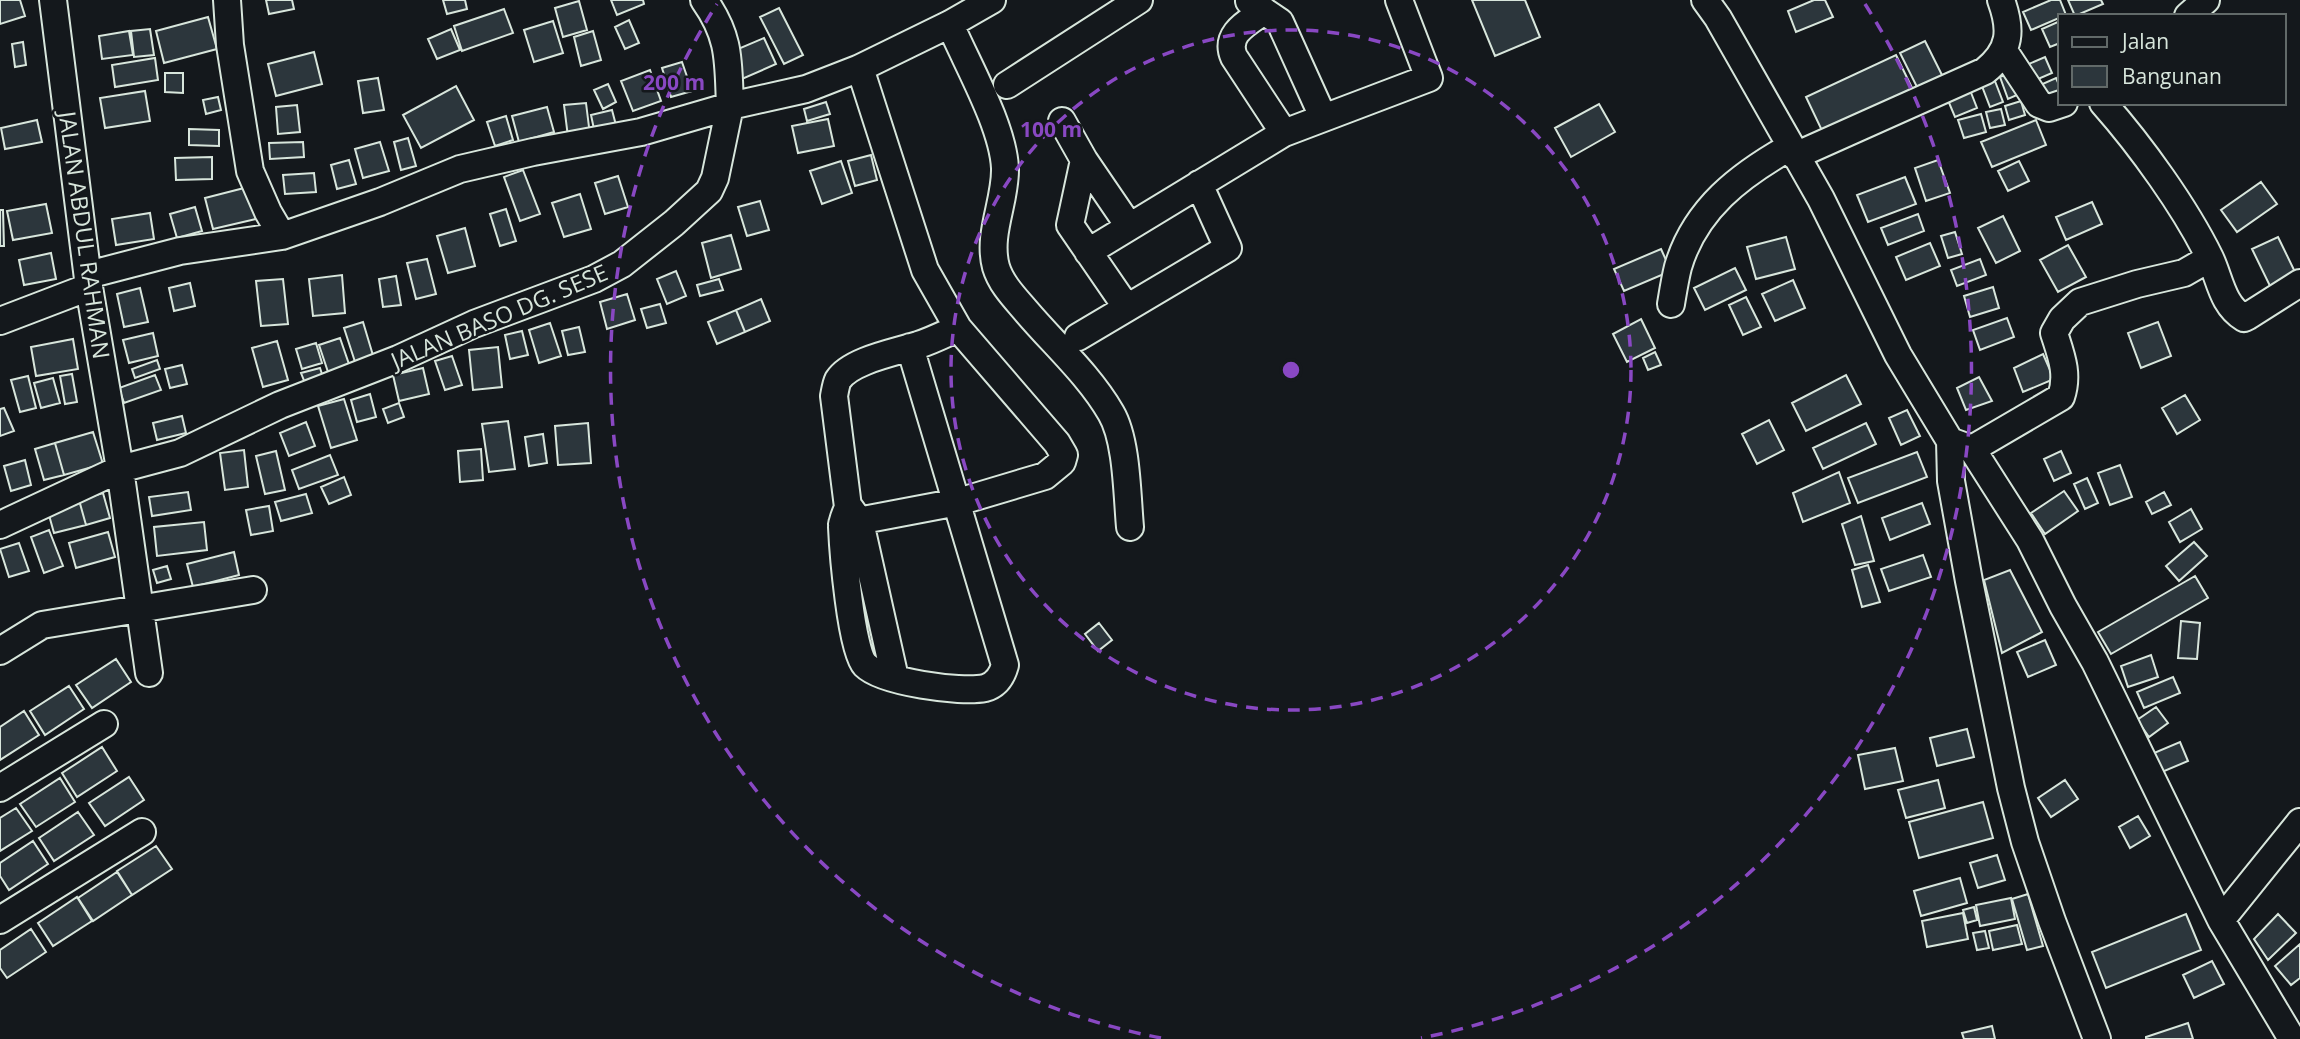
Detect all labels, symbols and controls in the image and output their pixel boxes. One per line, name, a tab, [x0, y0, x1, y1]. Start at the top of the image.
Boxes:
legend	[2058, 14, 2286, 105]
text: Jalan	[2120, 27, 2169, 55]
text: Bangunan	[2122, 62, 2222, 90]
text: 200 m	[643, 68, 705, 96]
street label: JALAN ABDUL RAHMAN	[52, 107, 118, 361]
text: 100 m	[1020, 115, 1082, 143]
street label: JALAN BASO DG. SESE	[384, 256, 612, 377]
centre of rings	[1279, 358, 1303, 382]

